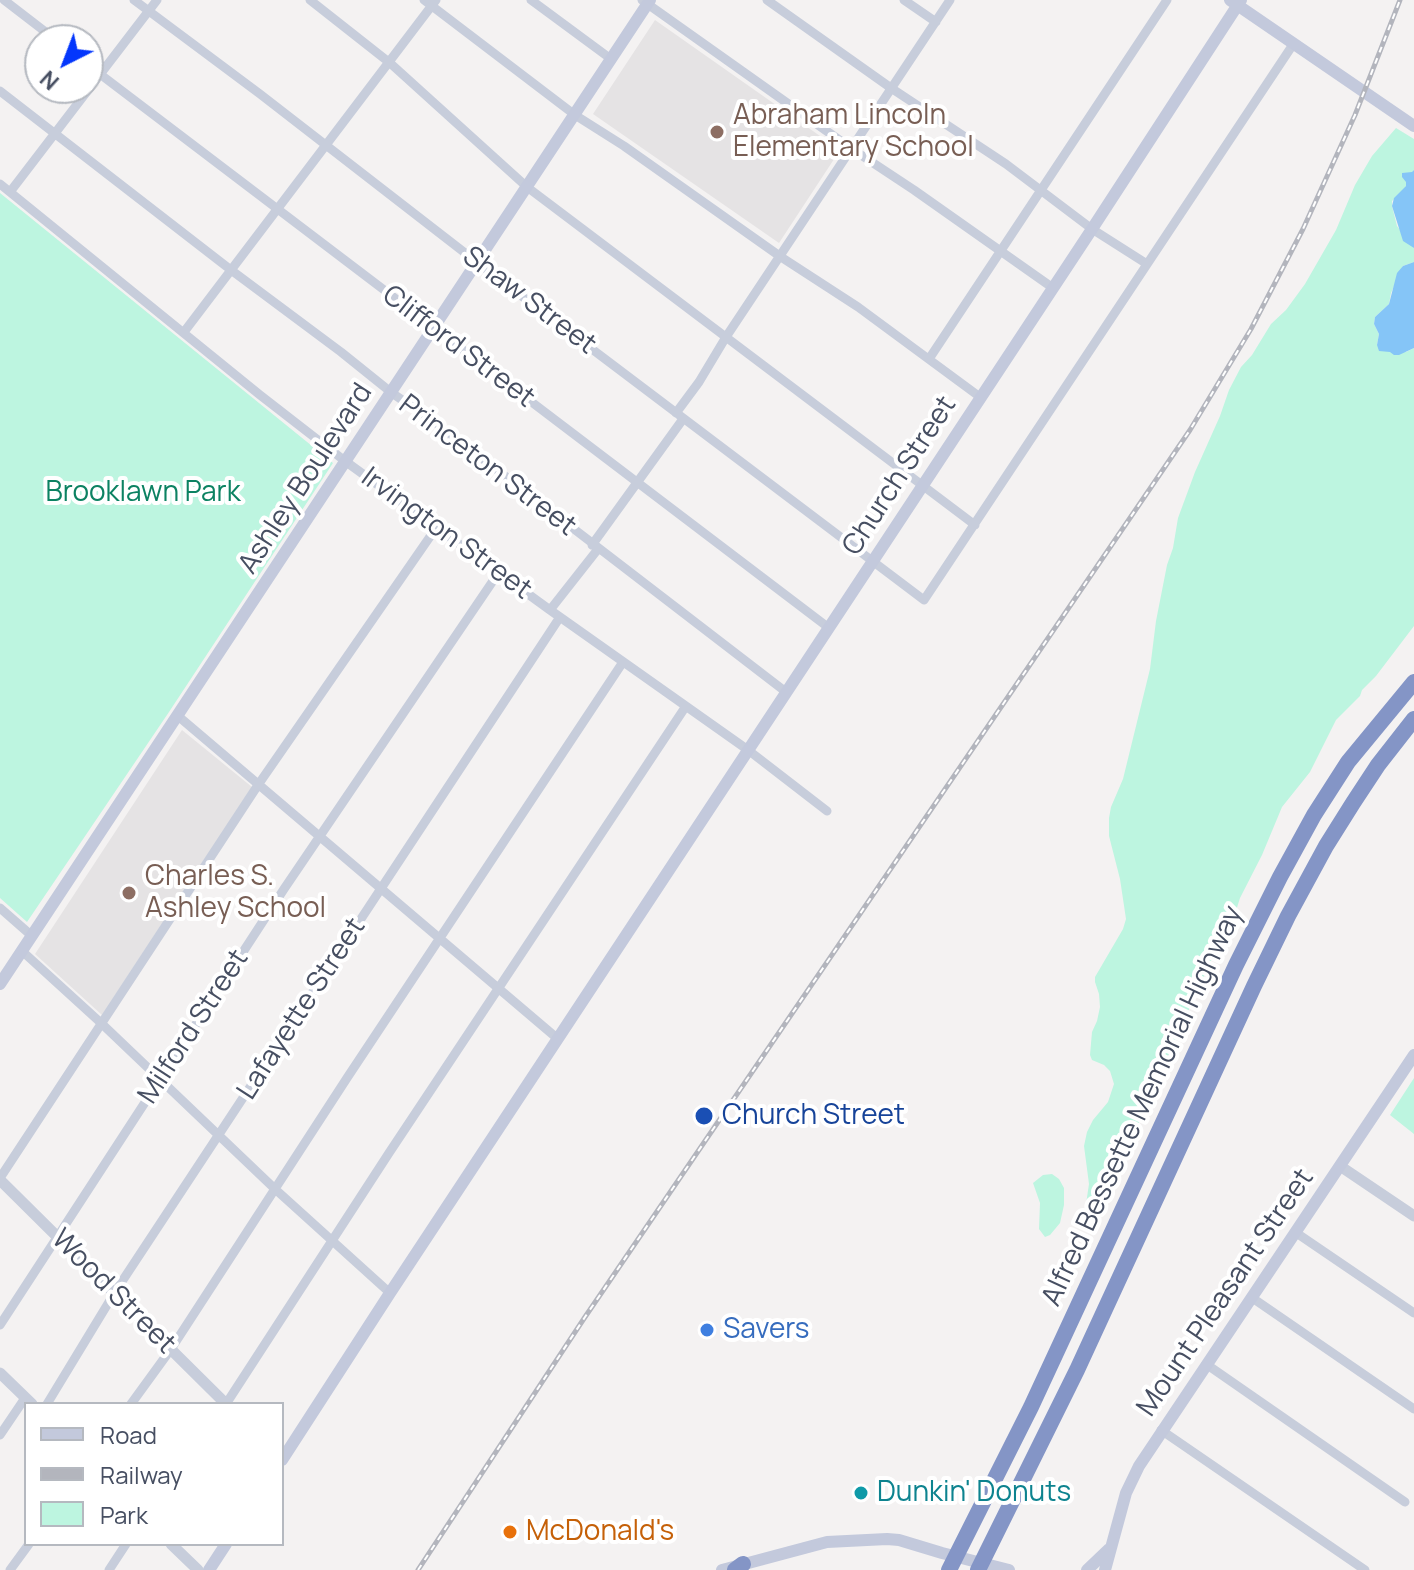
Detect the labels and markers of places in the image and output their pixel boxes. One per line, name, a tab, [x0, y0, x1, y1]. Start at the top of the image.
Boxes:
place label: Abraham Lincoln Elementary School	[733, 99, 974, 165]
marker: Abraham Lincoln Elementary School	[708, 123, 726, 141]
place label: Charles S. Ashley School	[145, 860, 326, 926]
marker: Charles S. Ashley School	[120, 884, 138, 902]
place label: Church Street	[722, 1099, 905, 1133]
marker: Church Street	[693, 1105, 715, 1127]
place label: Savers	[723, 1313, 810, 1347]
marker: Savers	[698, 1321, 716, 1339]
place label: Dunkin' Donuts	[877, 1476, 1071, 1510]
marker: Dunkin' Donuts	[852, 1484, 870, 1502]
place label: McDonald's	[526, 1515, 674, 1549]
marker: McDonald's	[501, 1523, 519, 1541]

